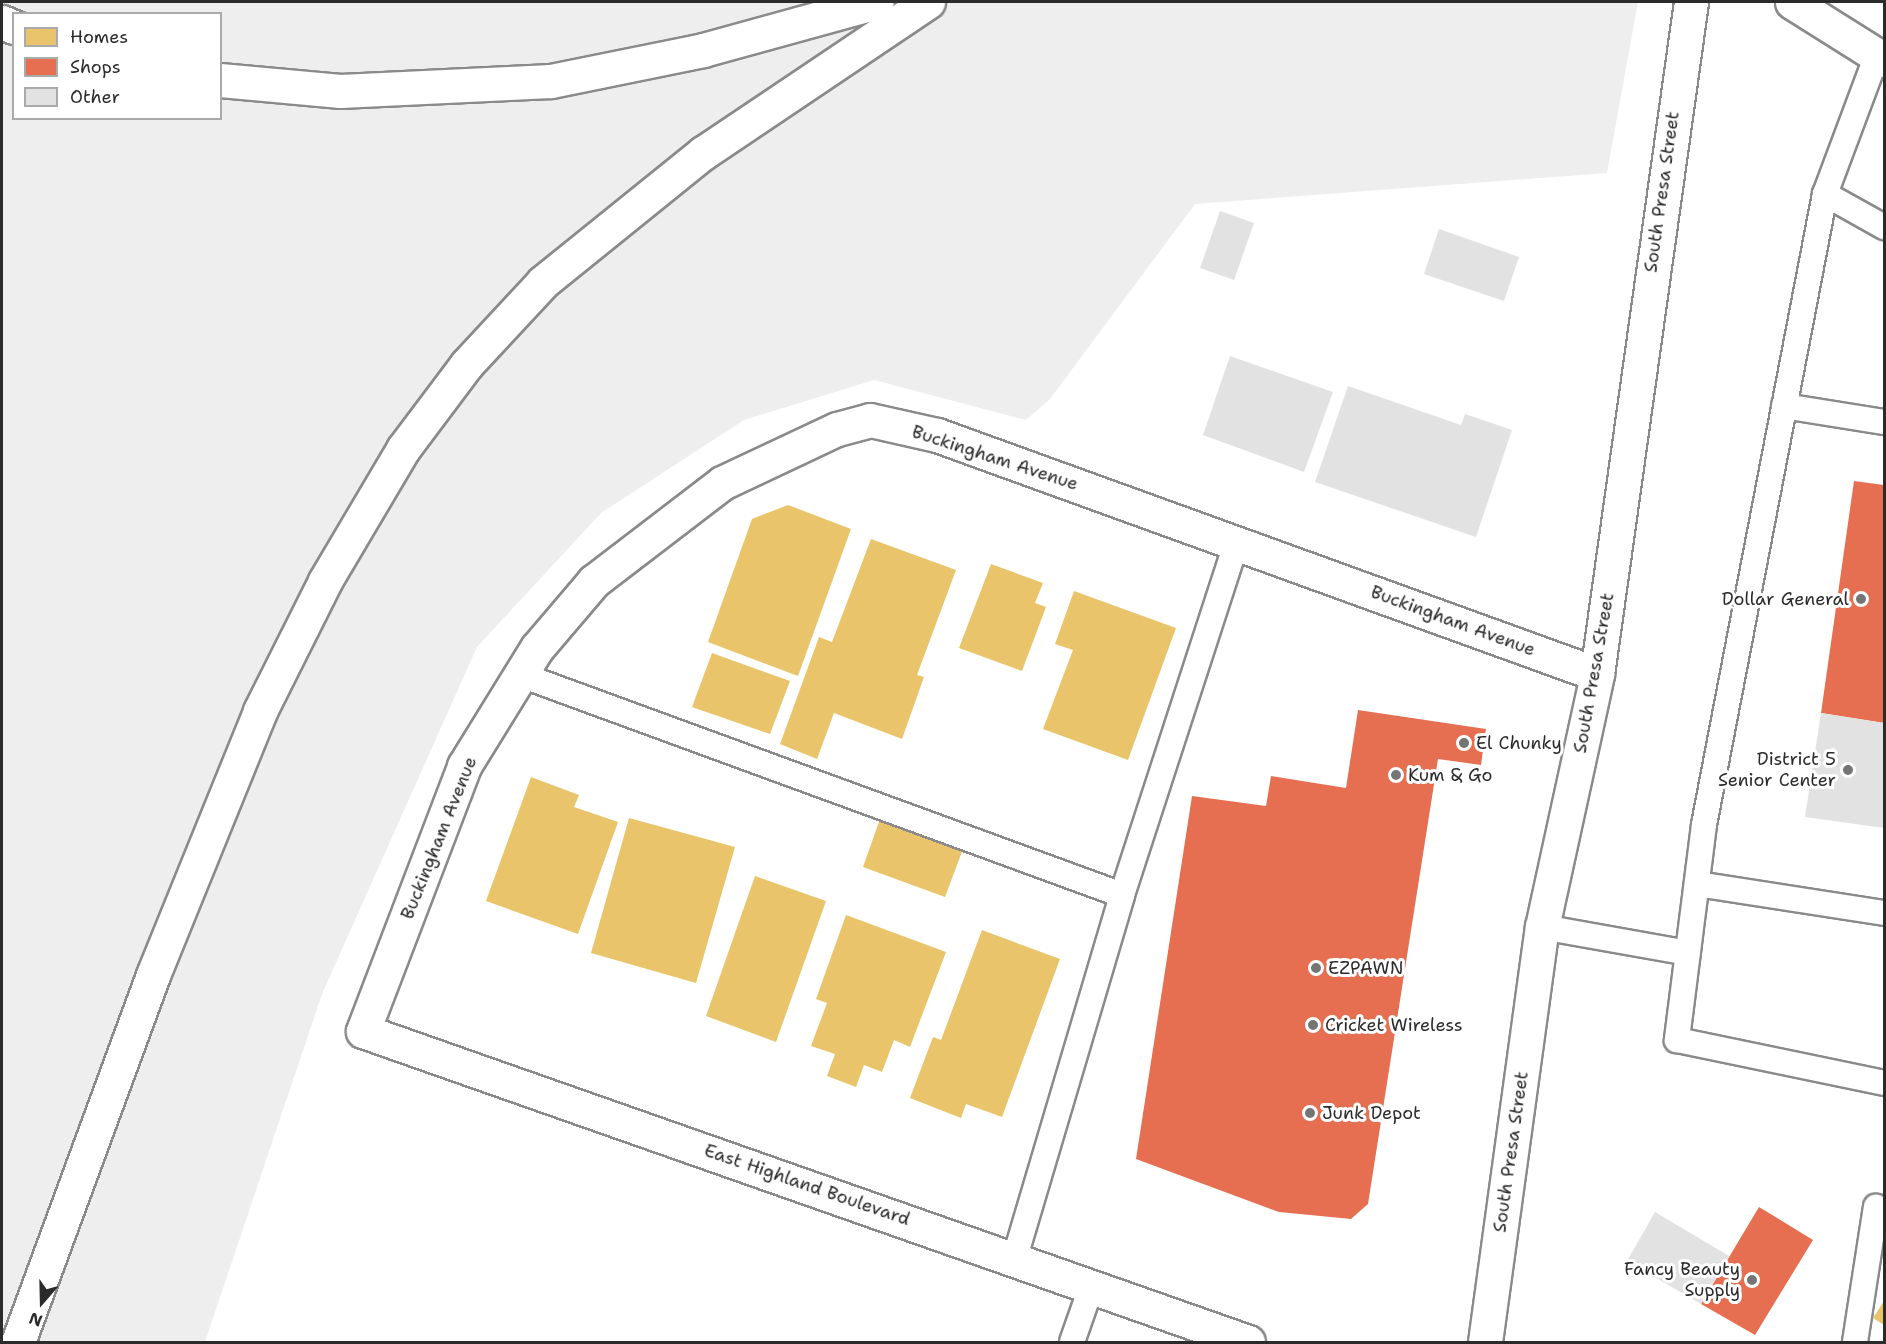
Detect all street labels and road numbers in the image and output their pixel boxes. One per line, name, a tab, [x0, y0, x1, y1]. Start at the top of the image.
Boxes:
street label: South Presa Street	[1640, 110, 1684, 274]
street label: Buckingham Avenue	[909, 421, 1081, 495]
street label: Buckingham Avenue	[1368, 581, 1538, 661]
street label: South Presa Street	[1569, 591, 1619, 755]
street label: Buckingham Avenue	[396, 754, 482, 922]
street label: South Presa Street	[1489, 1070, 1533, 1234]
street label: East Highland Boulevard	[701, 1140, 913, 1230]

